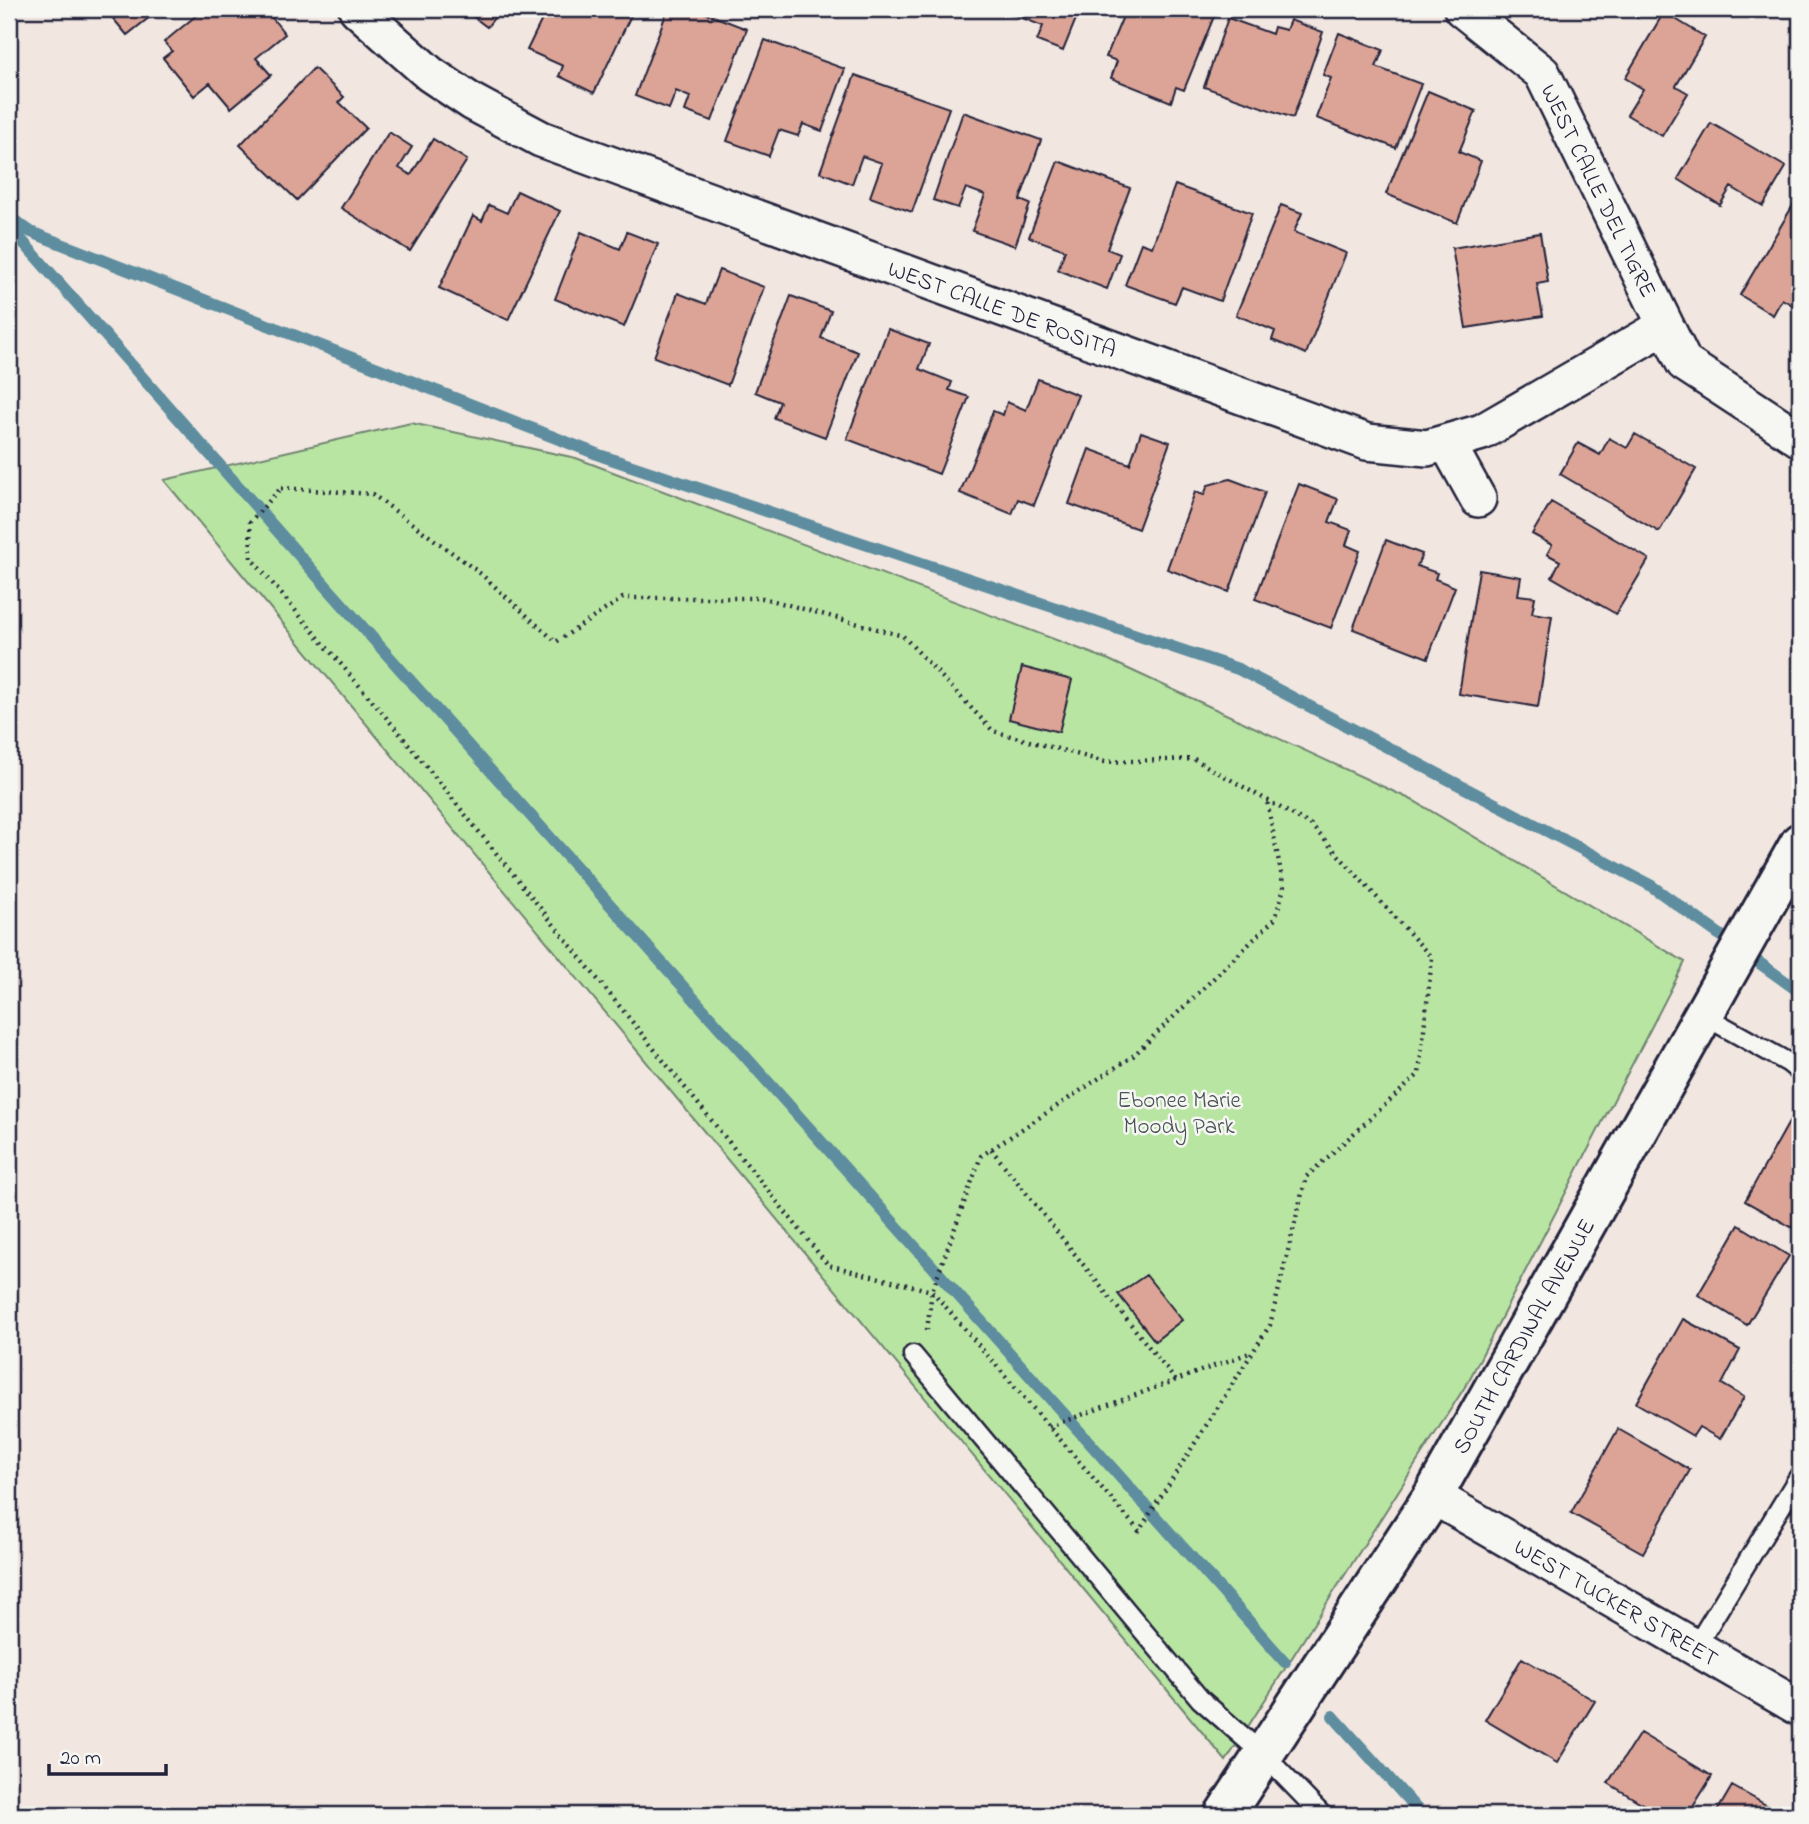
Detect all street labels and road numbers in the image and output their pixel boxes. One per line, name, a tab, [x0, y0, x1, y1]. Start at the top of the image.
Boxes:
street label: WEST CALLE DEL TIGRE	[1531, 79, 1663, 304]
street label: WEST CALLE DE ROSITA	[883, 254, 1120, 368]
street label: SOUTH CARDINAL AVENUE	[1446, 1213, 1605, 1461]
street label: WEST TUCKER STREET	[1507, 1532, 1724, 1676]

